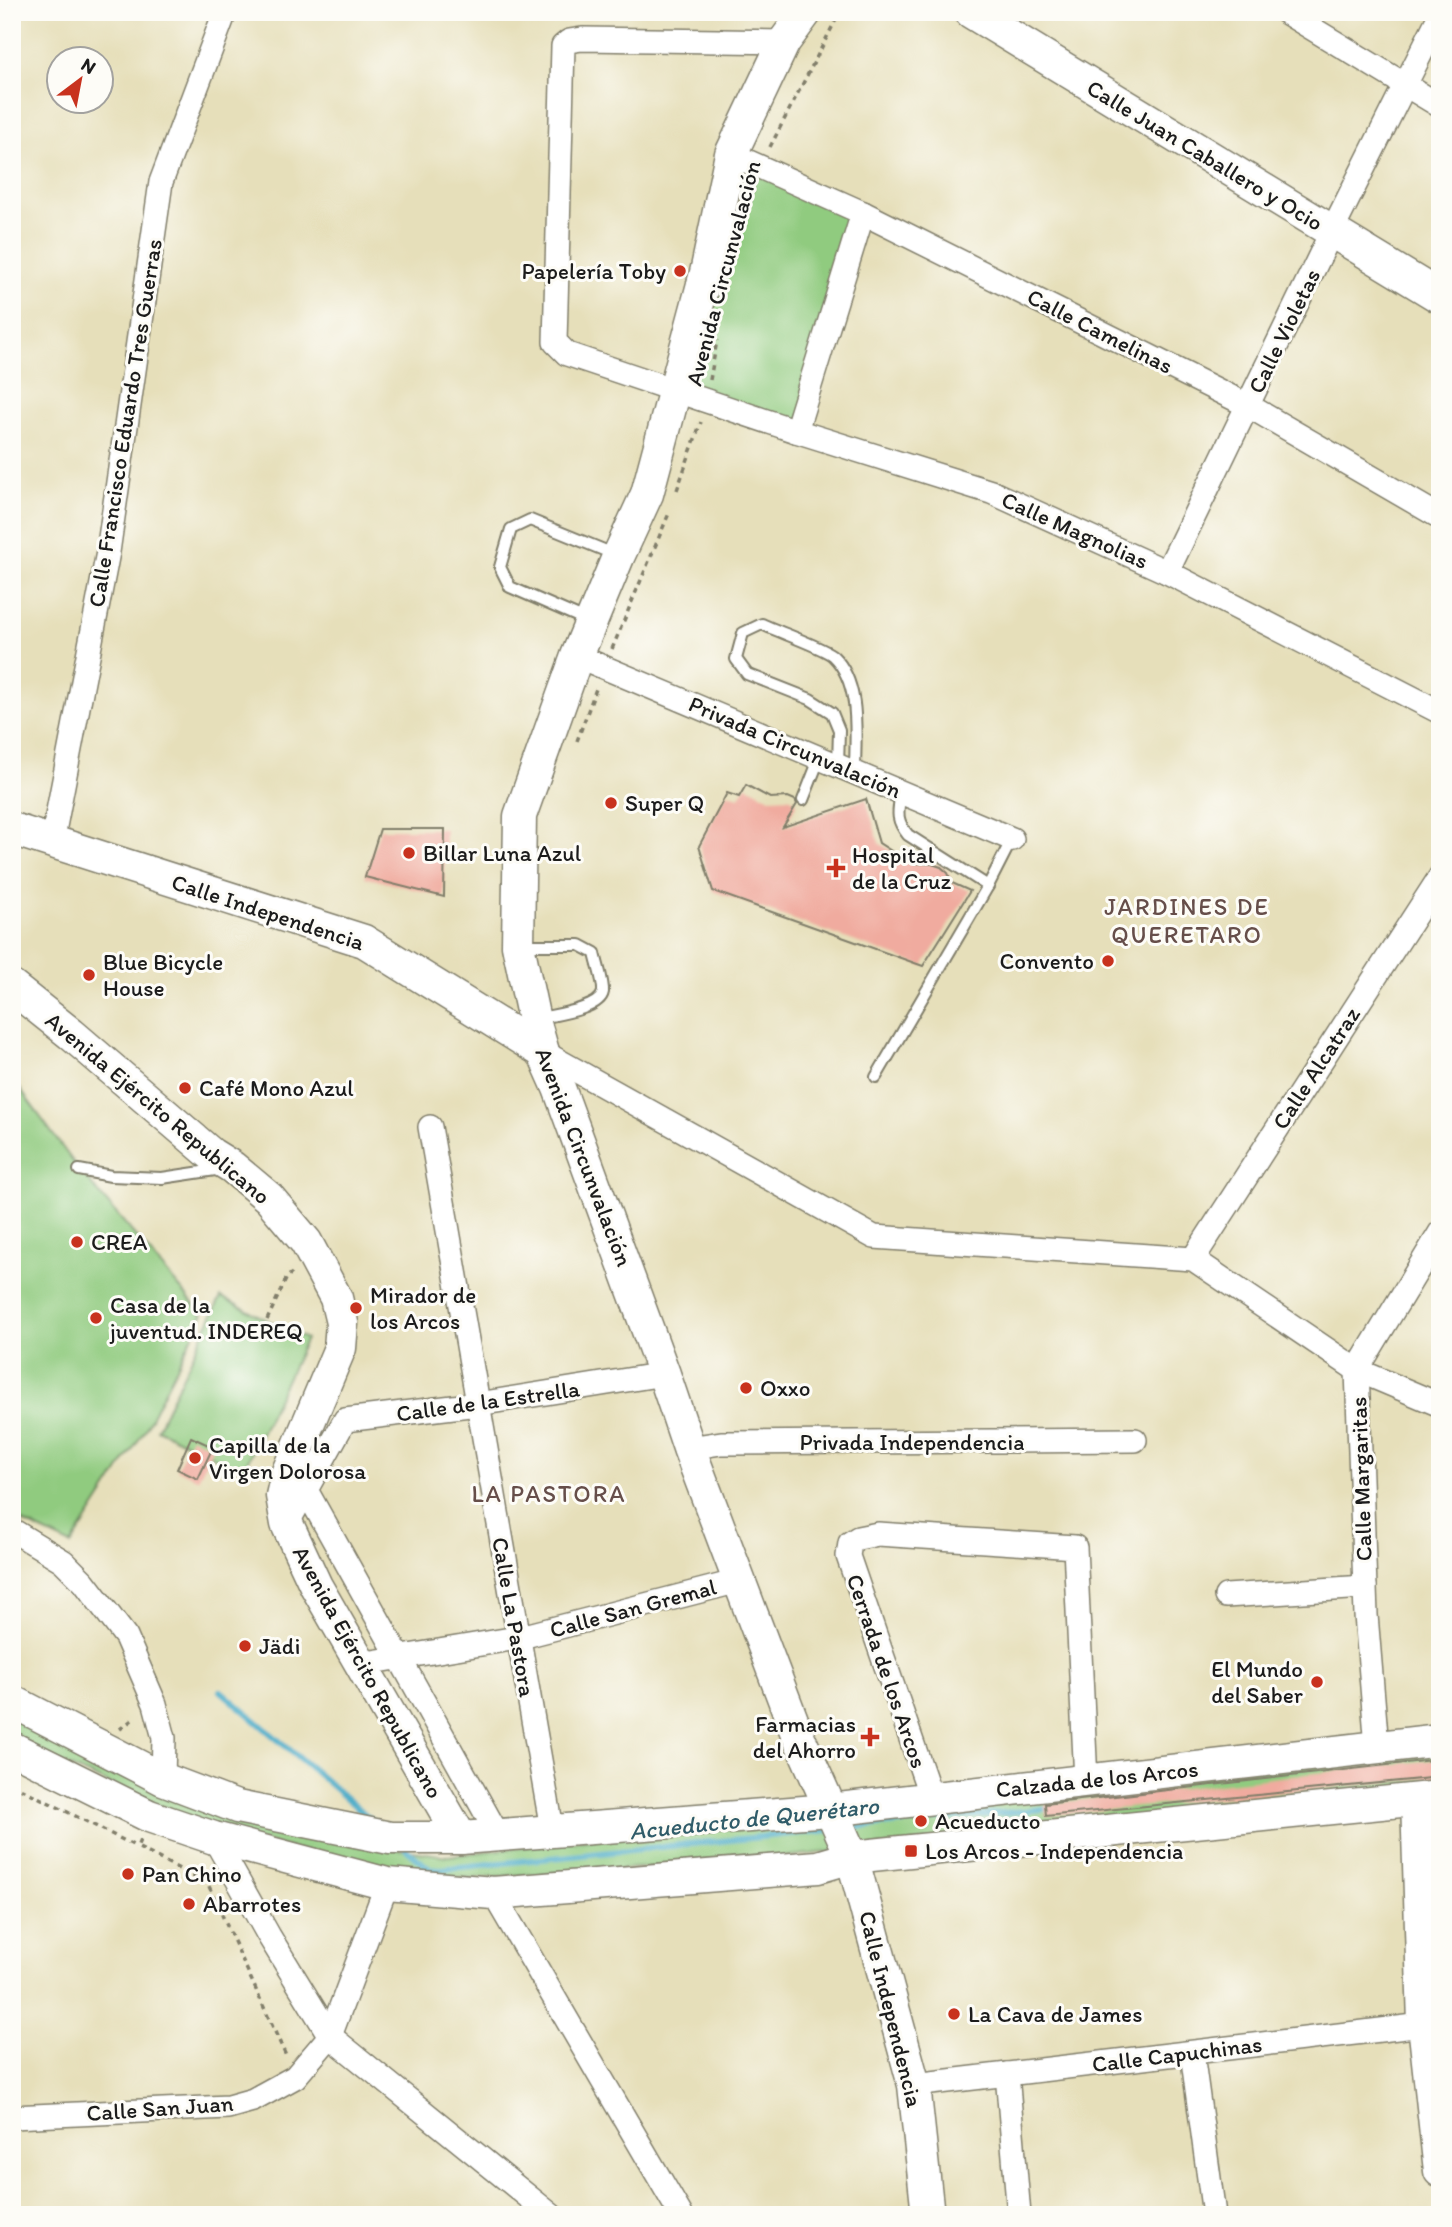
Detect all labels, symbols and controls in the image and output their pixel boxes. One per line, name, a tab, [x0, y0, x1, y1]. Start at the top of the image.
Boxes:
north arrow	[46, 46, 116, 116]
text: N	[77, 53, 100, 79]
street label: Calle Juan Caballero y Ocio	[1082, 73, 1328, 237]
street label: Avenida Circunvalación	[679, 157, 767, 389]
street label: Calle Francisco Eduardo Tres Guerras	[82, 237, 168, 609]
place label: Papelería Toby	[521, 257, 666, 285]
marker: Papelería Toby	[672, 263, 688, 279]
street label: Calle Violetas	[1242, 264, 1326, 398]
street label: Calle Camelinas	[1022, 282, 1178, 380]
street label: Calle Magnolias	[997, 485, 1153, 575]
street label: Privada Circunvalación	[685, 690, 905, 804]
place label: Super Q	[625, 789, 704, 817]
marker: Super Q	[603, 795, 619, 811]
place label: Billar Luna Azul	[423, 839, 582, 867]
place label: Hospital de la Cruz	[852, 841, 951, 895]
marker: Billar Luna Azul	[401, 845, 417, 861]
marker: Hospital de la Cruz	[826, 858, 846, 878]
street label: Calle Independencia	[168, 868, 368, 956]
district label: JARDINES DE QUERETARO	[1104, 892, 1270, 949]
place label: Convento	[999, 947, 1094, 975]
place label: Blue Bicycle House	[103, 948, 223, 1002]
marker: Convento	[1100, 953, 1116, 969]
marker: Blue Bicycle House	[81, 967, 97, 983]
street label: Calle Alcatraz	[1266, 1001, 1366, 1134]
street label: Avenida Ejército Republicano	[40, 1006, 276, 1210]
street label: Avenida Circunvalación	[529, 1044, 639, 1270]
place label: Café Mono Azul	[199, 1074, 354, 1102]
marker: Café Mono Azul	[177, 1080, 193, 1096]
place label: CREA	[91, 1228, 148, 1256]
marker: CREA	[69, 1234, 85, 1250]
place label: Mirador de los Arcos	[370, 1281, 476, 1335]
place label: Casa de la juventud. INDEREQ	[109, 1291, 303, 1345]
marker: Mirador de los Arcos	[348, 1300, 364, 1316]
marker: Casa de la juventud. INDEREQ	[88, 1310, 104, 1326]
street label: Calle de la Estrella	[394, 1374, 582, 1428]
place label: Oxxo	[760, 1374, 811, 1402]
marker: Oxxo	[738, 1380, 754, 1396]
street label: Calle Margaritas	[1344, 1396, 1378, 1562]
street label: Privada Independencia	[799, 1428, 1025, 1456]
place label: Capilla de la Virgen Dolorosa	[209, 1431, 366, 1485]
marker: Capilla de la Virgen Dolorosa	[187, 1450, 203, 1466]
district label: LA PASTORA	[471, 1479, 627, 1508]
street label: Calle La Pastora	[486, 1535, 542, 1699]
street label: Avenida Ejército Republicano	[287, 1541, 449, 1803]
street label: Cerrada de los Arcos	[841, 1570, 933, 1772]
street label: Calle San Gremal	[547, 1572, 720, 1644]
place label: Jädi	[259, 1632, 300, 1660]
marker: Jädi	[237, 1638, 253, 1654]
place label: El Mundo del Saber	[1211, 1655, 1303, 1709]
marker: El Mundo del Saber	[1309, 1674, 1325, 1690]
place label: Farmacias del Ahorro	[753, 1710, 856, 1764]
marker: Farmacias del Ahorro	[862, 1729, 878, 1745]
street label: Calzada de los Arcos	[994, 1754, 1200, 1804]
water label: Acueducto de Querétaro	[628, 1790, 881, 1846]
place label: Acueducto	[935, 1807, 1040, 1835]
marker: Acueducto	[913, 1813, 929, 1829]
place label: Los Arcos - Independencia	[925, 1837, 1183, 1865]
marker: Los Arcos - Independencia	[903, 1843, 919, 1859]
place label: Pan Chino	[142, 1860, 242, 1888]
marker: Pan Chino	[120, 1866, 136, 1882]
place label: Abarrotes	[203, 1890, 301, 1918]
marker: Abarrotes	[181, 1896, 197, 1912]
street label: Calle Independencia	[853, 1908, 929, 2110]
place label: La Cava de James	[968, 2000, 1142, 2028]
marker: La Cava de James	[946, 2006, 962, 2022]
street label: Calle Capuchinas	[1090, 2030, 1264, 2078]
street label: Calle San Juan	[86, 2089, 234, 2127]

